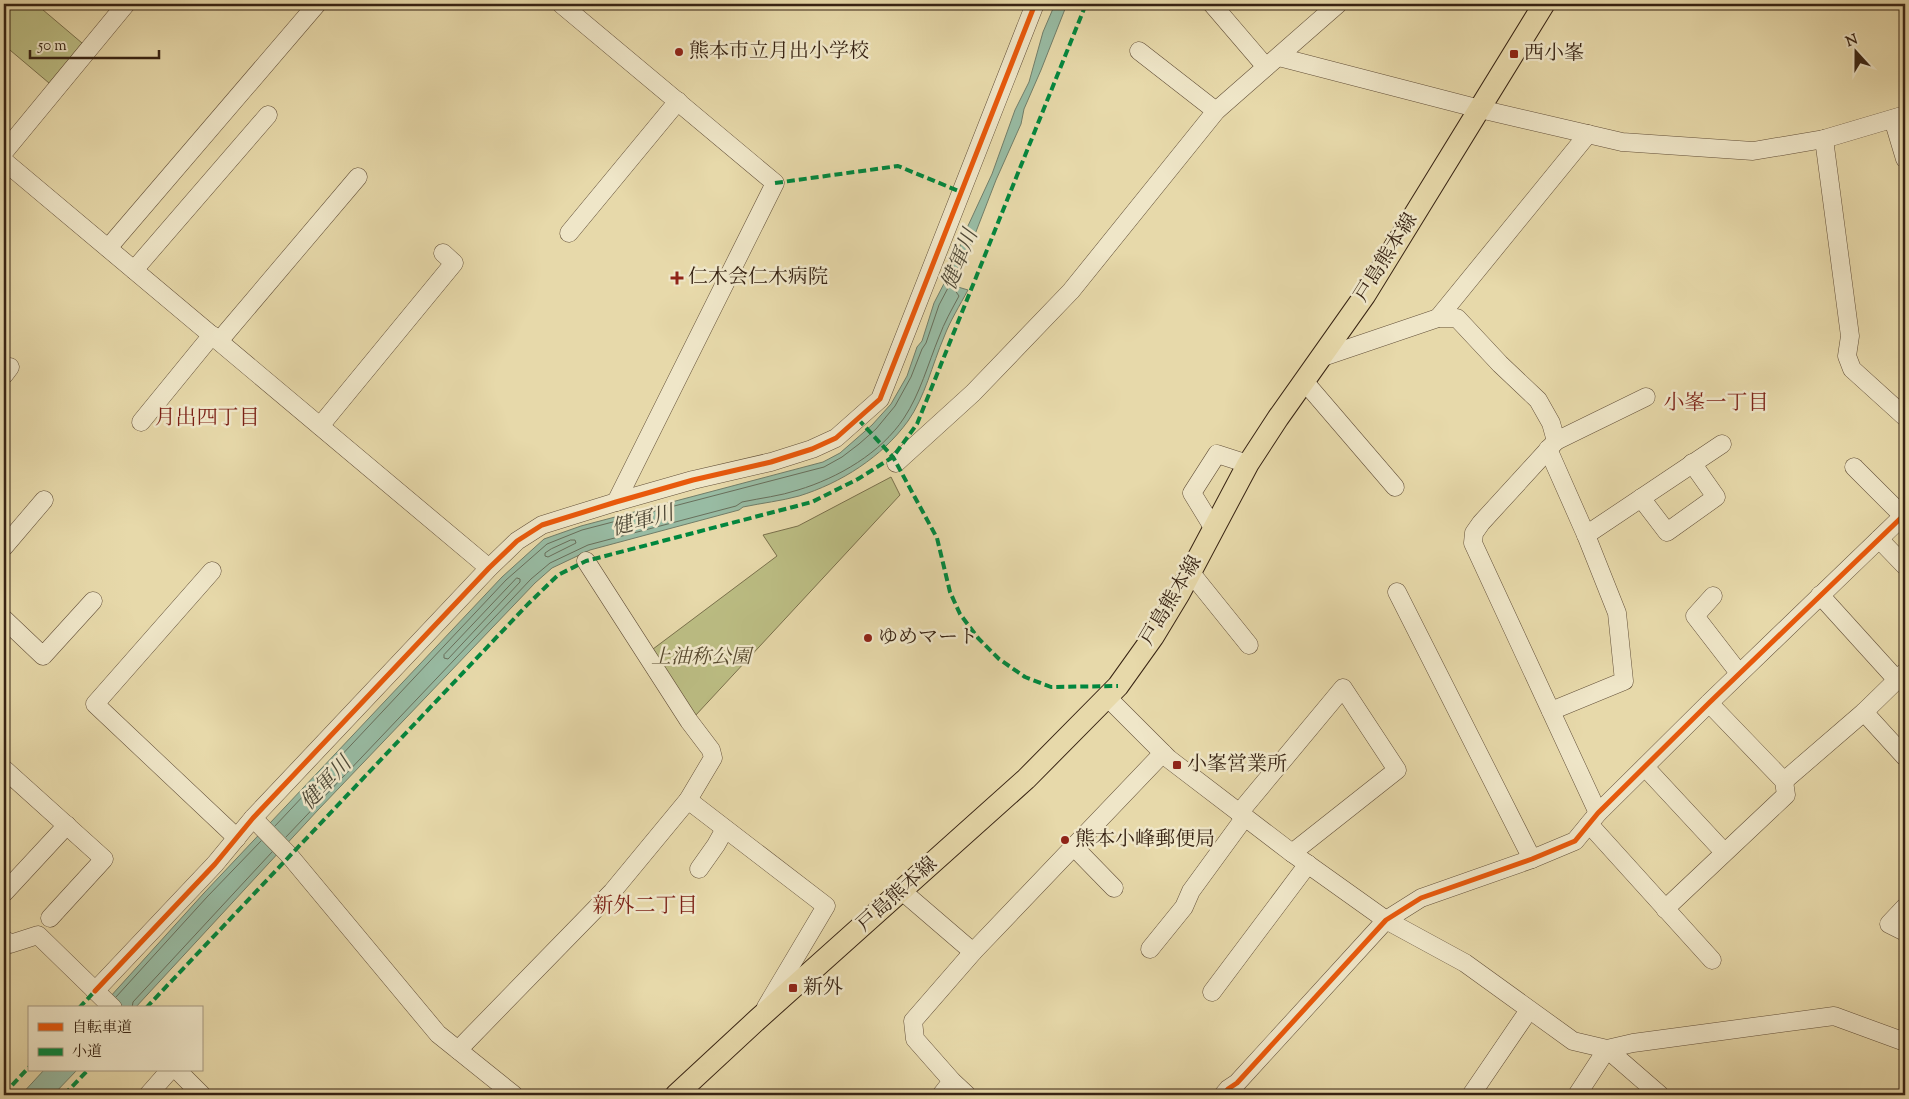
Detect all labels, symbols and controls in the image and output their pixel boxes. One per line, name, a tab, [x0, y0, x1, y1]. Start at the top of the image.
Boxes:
scale bar	[30, 28, 159, 60]
north arrow	[1832, 28, 1882, 78]
text: N	[1843, 30, 1861, 53]
text: 50 m	[37, 36, 67, 57]
place label: 熊本市立月出小学校	[689, 38, 869, 67]
place label: 西小峯	[1524, 40, 1584, 69]
marker: 熊本市立月出小学校	[673, 46, 685, 58]
marker: 西小峯	[1508, 48, 1520, 60]
street label: 戸島熊本線	[1348, 208, 1426, 308]
water label: 健軍川	[935, 223, 987, 295]
place label: 仁木会仁木病院	[688, 264, 828, 293]
marker: 仁木会仁木病院	[670, 271, 684, 285]
district label: 小峯一丁目	[1664, 389, 1769, 419]
district label: 月出四丁目	[155, 404, 260, 434]
water label: 健軍川	[609, 499, 679, 545]
street label: 戸島熊本線	[1134, 551, 1210, 651]
place label: ゆめマート	[878, 624, 978, 653]
marker: ゆめマート	[862, 632, 874, 644]
park label: 上油称公園	[651, 644, 754, 673]
water label: 健軍川	[295, 749, 361, 817]
place label: 小峯営業所	[1187, 751, 1287, 780]
marker: 小峯営業所	[1171, 759, 1183, 771]
place label: 熊本小峰郵便局	[1075, 826, 1215, 855]
marker: 熊本小峰郵便局	[1059, 834, 1071, 846]
street label: 戸島熊本線	[851, 851, 945, 939]
district label: 新外二丁目	[593, 892, 698, 922]
place label: 新外	[803, 974, 843, 1003]
marker: 新外	[787, 982, 799, 994]
legend	[28, 1006, 202, 1072]
text: 自転車道	[72, 1018, 132, 1039]
text: 小道	[72, 1042, 102, 1063]

